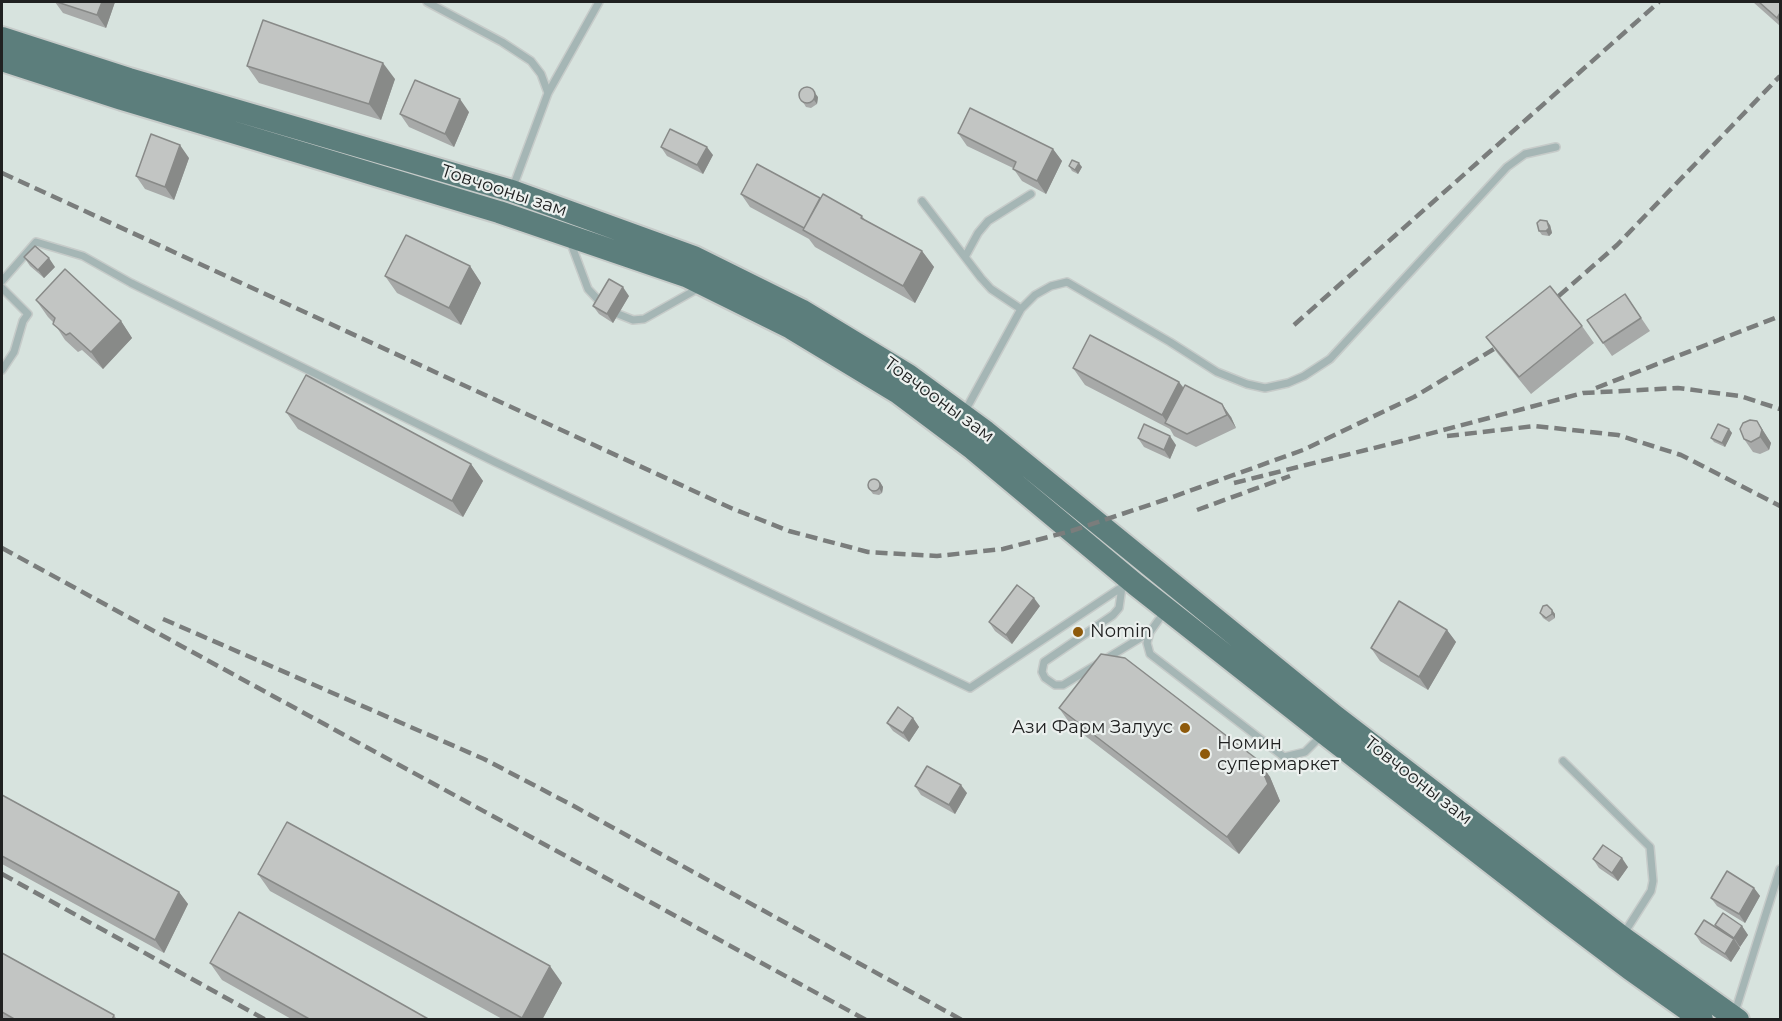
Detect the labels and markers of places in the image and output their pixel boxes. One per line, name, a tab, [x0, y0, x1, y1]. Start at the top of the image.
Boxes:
place label: Nomin	[1090, 621, 1152, 643]
marker: Nomin	[1071, 625, 1085, 639]
place label: Ази Фарм Залуус	[1012, 717, 1173, 739]
marker: Ази Фарм Залуус	[1178, 721, 1192, 735]
place label: Номин супермаркет	[1217, 733, 1339, 776]
marker: Номин супермаркет	[1198, 747, 1212, 761]

